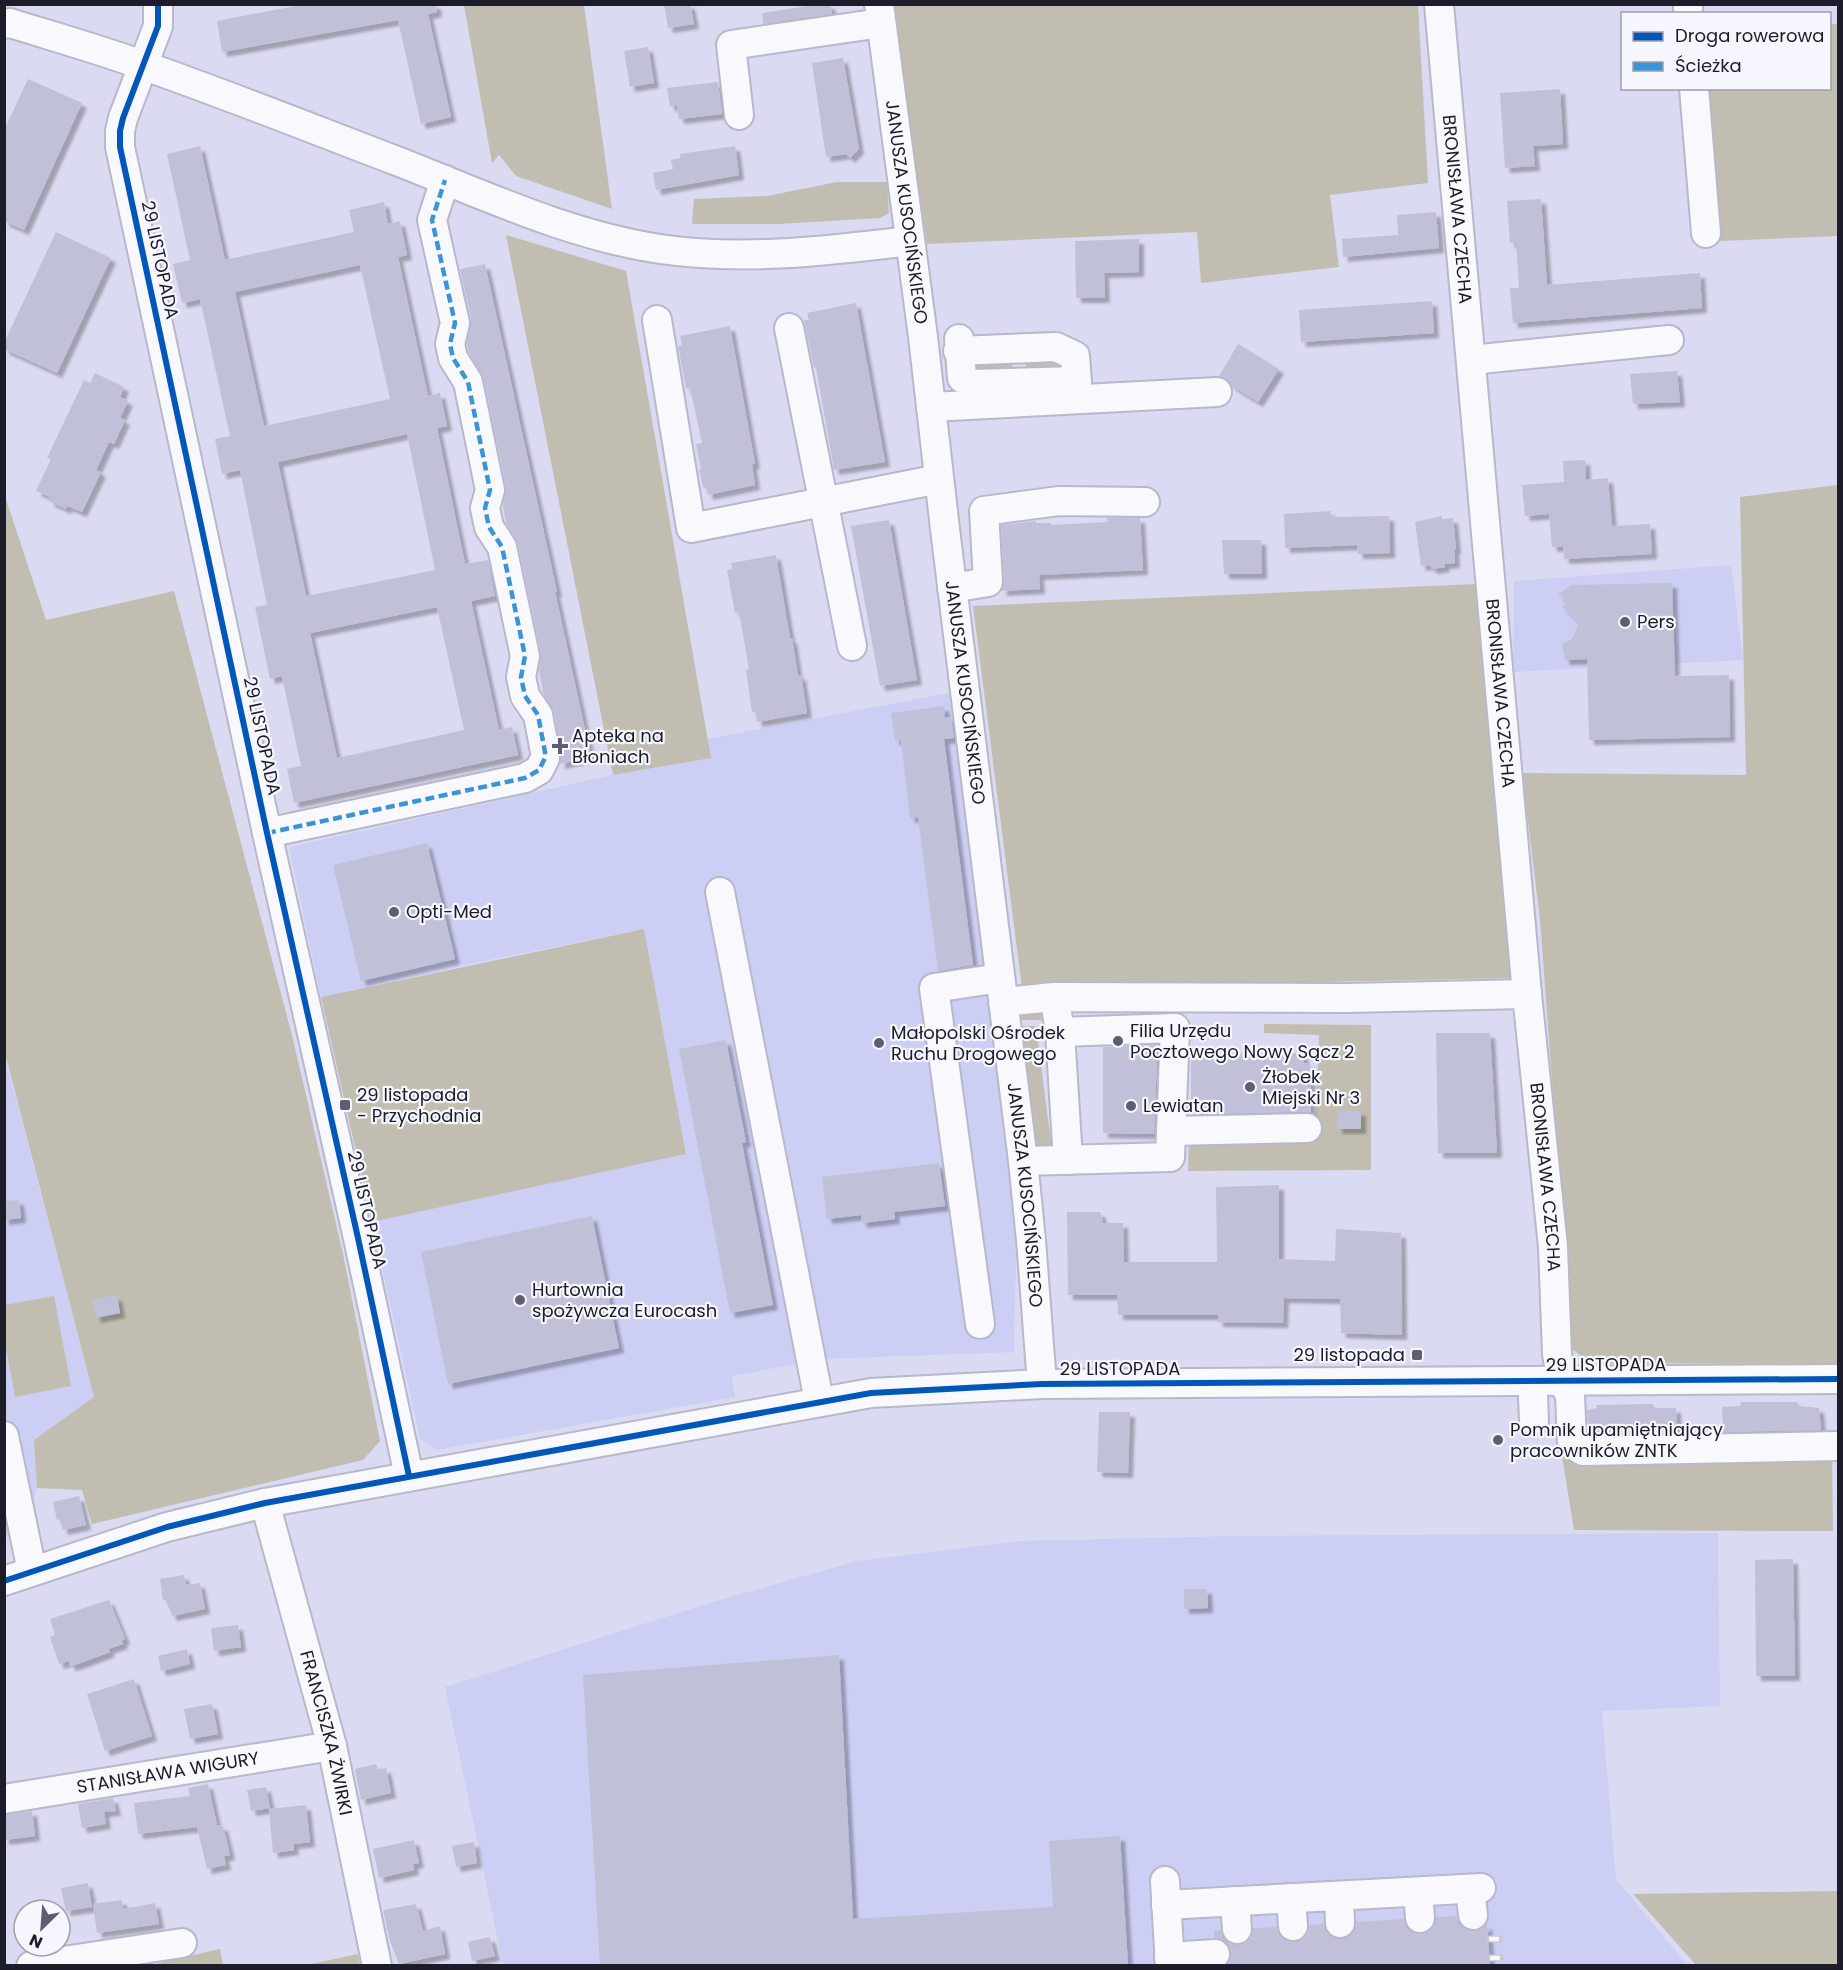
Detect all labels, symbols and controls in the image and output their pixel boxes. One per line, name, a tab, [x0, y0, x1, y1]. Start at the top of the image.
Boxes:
legend	[1621, 12, 1831, 90]
text: Droga rowerowa	[1675, 23, 1824, 48]
text: Ścieżka	[1675, 53, 1742, 78]
street label: JANUSZA KUSOCIŃSKIEGO	[880, 99, 934, 326]
street label: BRONISŁAWA CZECHA	[1437, 114, 1479, 305]
street label: 29 LISTOPADA	[136, 198, 185, 321]
street label: JANUSZA KUSOCIŃSKIEGO	[939, 579, 992, 806]
street label: BRONISŁAWA CZECHA	[1480, 598, 1522, 789]
place label: Pers	[1637, 609, 1675, 634]
marker: Pers	[1618, 615, 1632, 629]
street label: 29 LISTOPADA	[238, 674, 287, 797]
place label: Apteka na Błoniach	[572, 723, 664, 769]
marker: Apteka na Błoniach	[553, 739, 567, 753]
place label: Opti-Med	[406, 899, 492, 924]
marker: Opti-Med	[387, 905, 401, 919]
place label: Filia Urzędu Pocztowego Nowy Sącz 2	[1130, 1018, 1354, 1064]
place label: Małopolski Ośrodek Ruchu Drogowego	[891, 1020, 1066, 1066]
marker: Filia Urzędu Pocztowego Nowy Sącz 2	[1111, 1034, 1125, 1048]
marker: Małopolski Ośrodek Ruchu Drogowego	[872, 1036, 886, 1050]
place label: Żłobek Miejski Nr 3	[1262, 1064, 1360, 1110]
marker: Żłobek Miejski Nr 3	[1243, 1080, 1257, 1094]
street label: JANUSZA KUSOCIŃSKIEGO	[1001, 1081, 1049, 1308]
street label: BRONISŁAWA CZECHA	[1524, 1081, 1567, 1272]
place label: 29 listopada - Przychodnia	[357, 1082, 481, 1128]
place label: Lewiatan	[1143, 1093, 1224, 1118]
marker: 29 listopada - Przychodnia	[338, 1098, 352, 1112]
marker: Lewiatan	[1124, 1099, 1138, 1113]
street label: 29 LISTOPADA	[342, 1148, 393, 1271]
place label: Hurtownia spożywcza Eurocash	[532, 1277, 717, 1323]
marker: Hurtownia spożywcza Eurocash	[513, 1293, 527, 1307]
place label: 29 listopada	[1294, 1342, 1405, 1367]
marker: 29 listopada	[1410, 1348, 1424, 1362]
street label: 29 LISTOPADA	[1546, 1352, 1666, 1377]
street label: 29 LISTOPADA	[1060, 1356, 1180, 1381]
place label: Pomnik upamiętniający pracowników ZNTK	[1510, 1417, 1723, 1463]
marker: Pomnik upamiętniający pracowników ZNTK	[1491, 1433, 1505, 1447]
street label: FRANCISZKA ŻWIRKI	[294, 1647, 359, 1818]
street label: STANISŁAWA WIGURY	[75, 1745, 261, 1799]
north arrow	[12, 1898, 72, 1958]
text: N	[26, 1928, 46, 1954]

